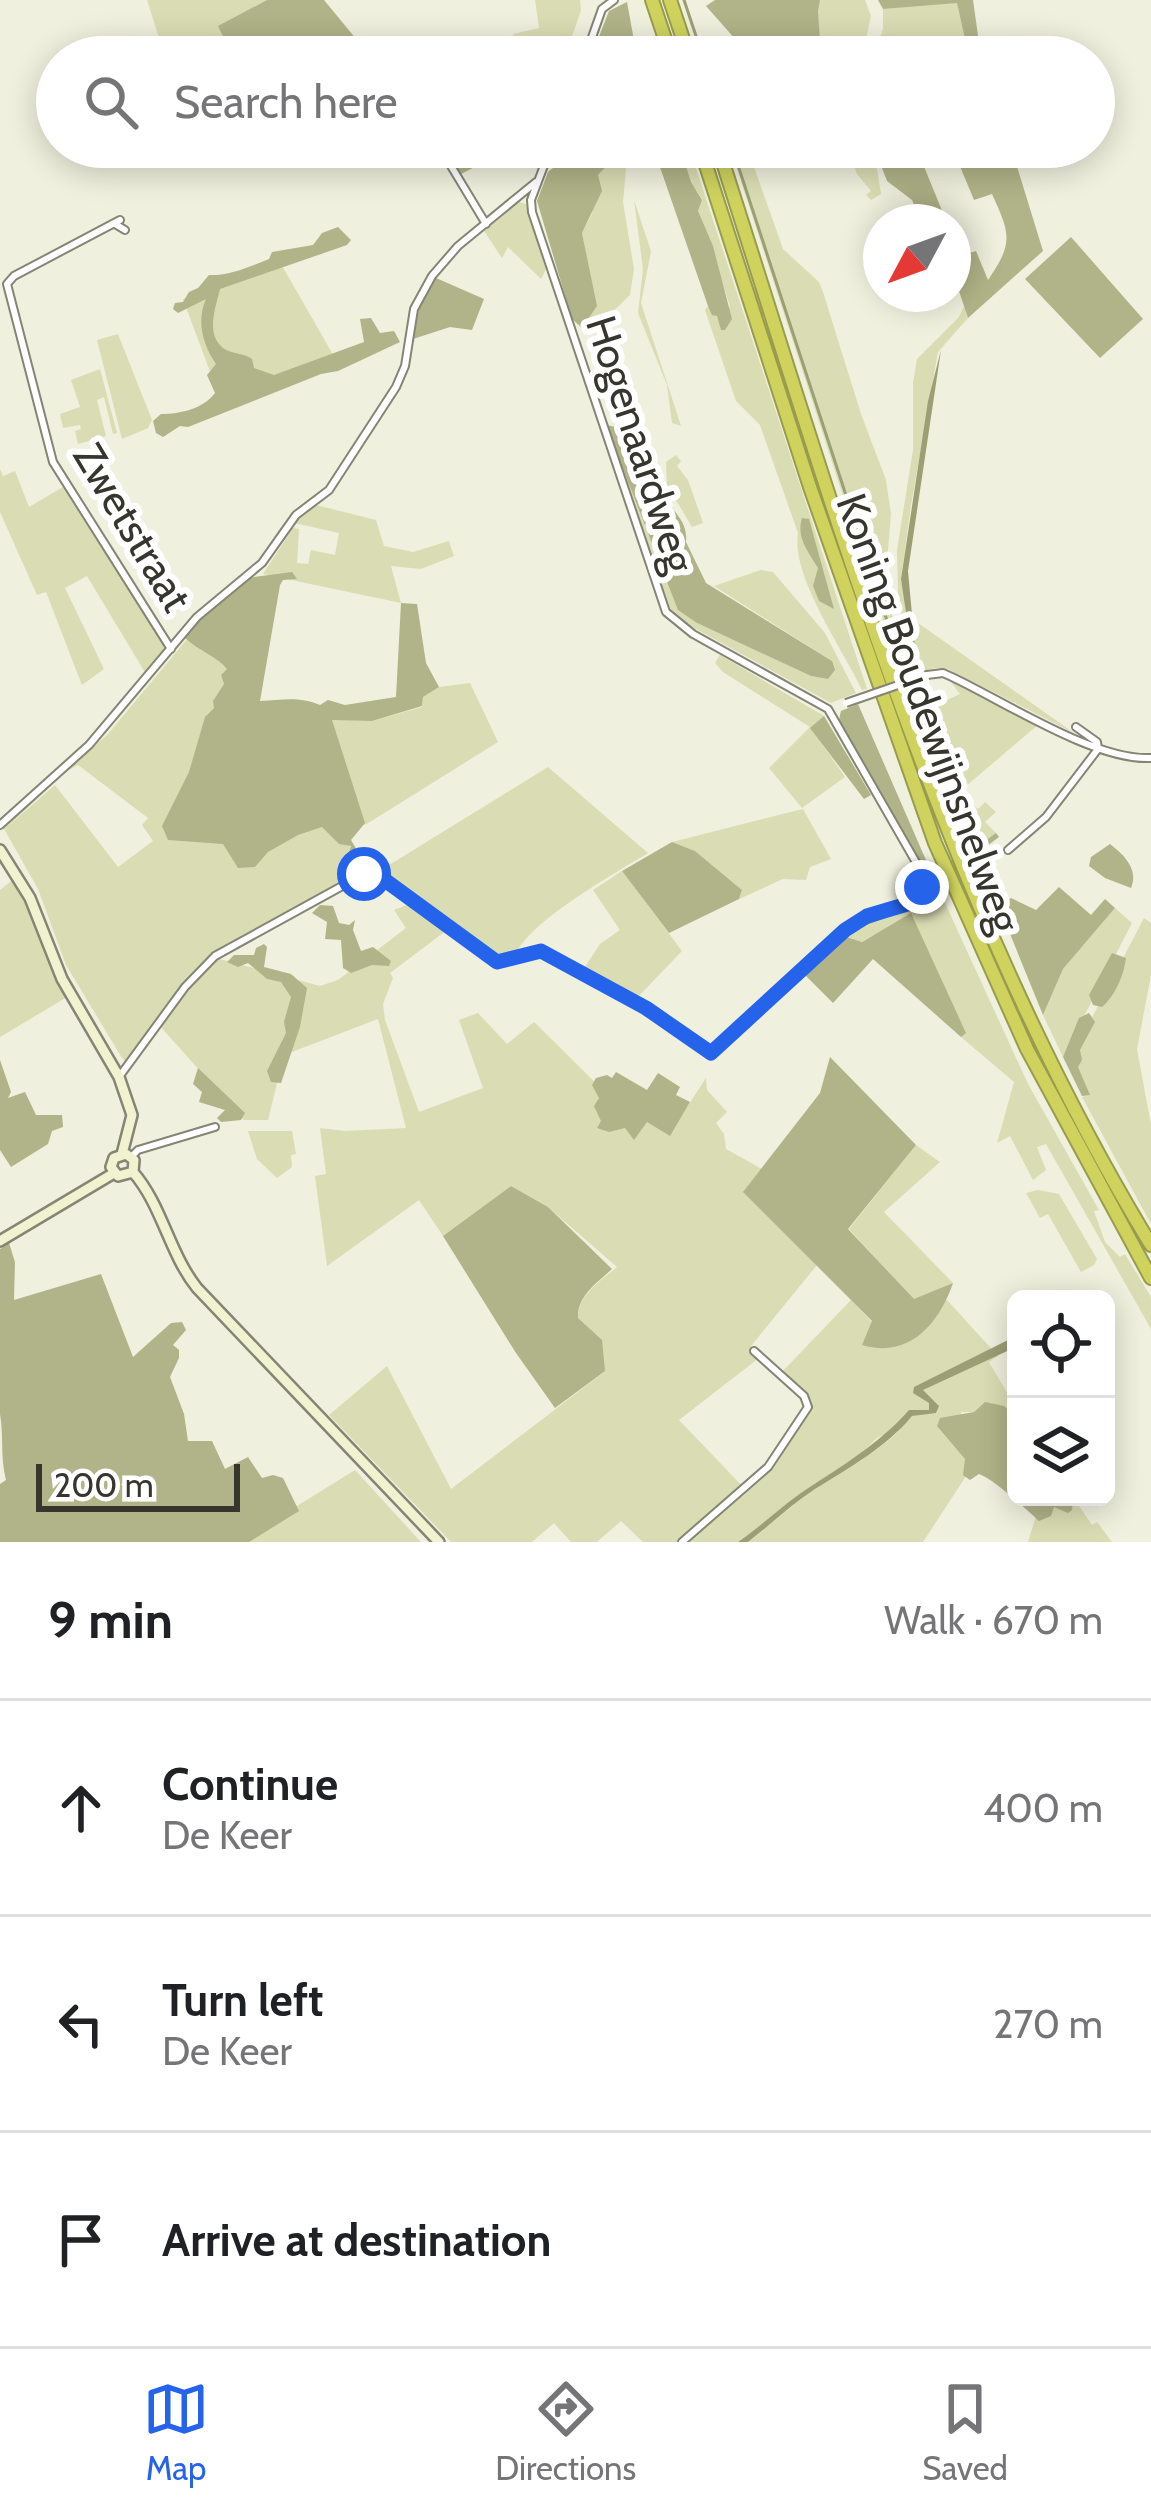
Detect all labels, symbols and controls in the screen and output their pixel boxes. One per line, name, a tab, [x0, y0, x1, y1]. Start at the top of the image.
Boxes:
search box	[36, 36, 1115, 168]
icon: search	[78, 69, 144, 135]
text: Search here	[174, 75, 398, 129]
north arrow	[863, 204, 971, 312]
street label: Hogenaardweg	[575, 309, 707, 580]
street label: Zwetstraat	[63, 434, 203, 620]
street label: Koning Boudewijnsnelweg	[825, 487, 1033, 941]
route start	[337, 847, 391, 901]
route end	[895, 860, 949, 914]
map controls	[1007, 1290, 1115, 1506]
button: locate	[1007, 1290, 1115, 1398]
button: layers	[1007, 1398, 1115, 1506]
scale bar	[36, 1458, 240, 1511]
text: 200 m	[54, 1465, 154, 1505]
text: 9 min	[48, 1589, 173, 1651]
text: Walk · 670 m	[884, 1596, 1103, 1644]
text: Continue	[162, 1757, 338, 1811]
icon: ahead	[48, 1775, 114, 1841]
text: 400 m	[983, 1784, 1103, 1832]
text: De Keer	[162, 1811, 292, 1859]
text: Turn left	[162, 1973, 324, 2027]
icon: left	[48, 1991, 114, 2057]
text: 270 m	[993, 2000, 1103, 2048]
text: De Keer	[162, 2027, 292, 2075]
icon: arrive	[48, 2207, 114, 2273]
text: Arrive at destination	[162, 2213, 551, 2267]
tab: Map	[143, 2376, 209, 2488]
tab: Directions	[495, 2376, 636, 2488]
tab: Saved	[922, 2376, 1008, 2488]

